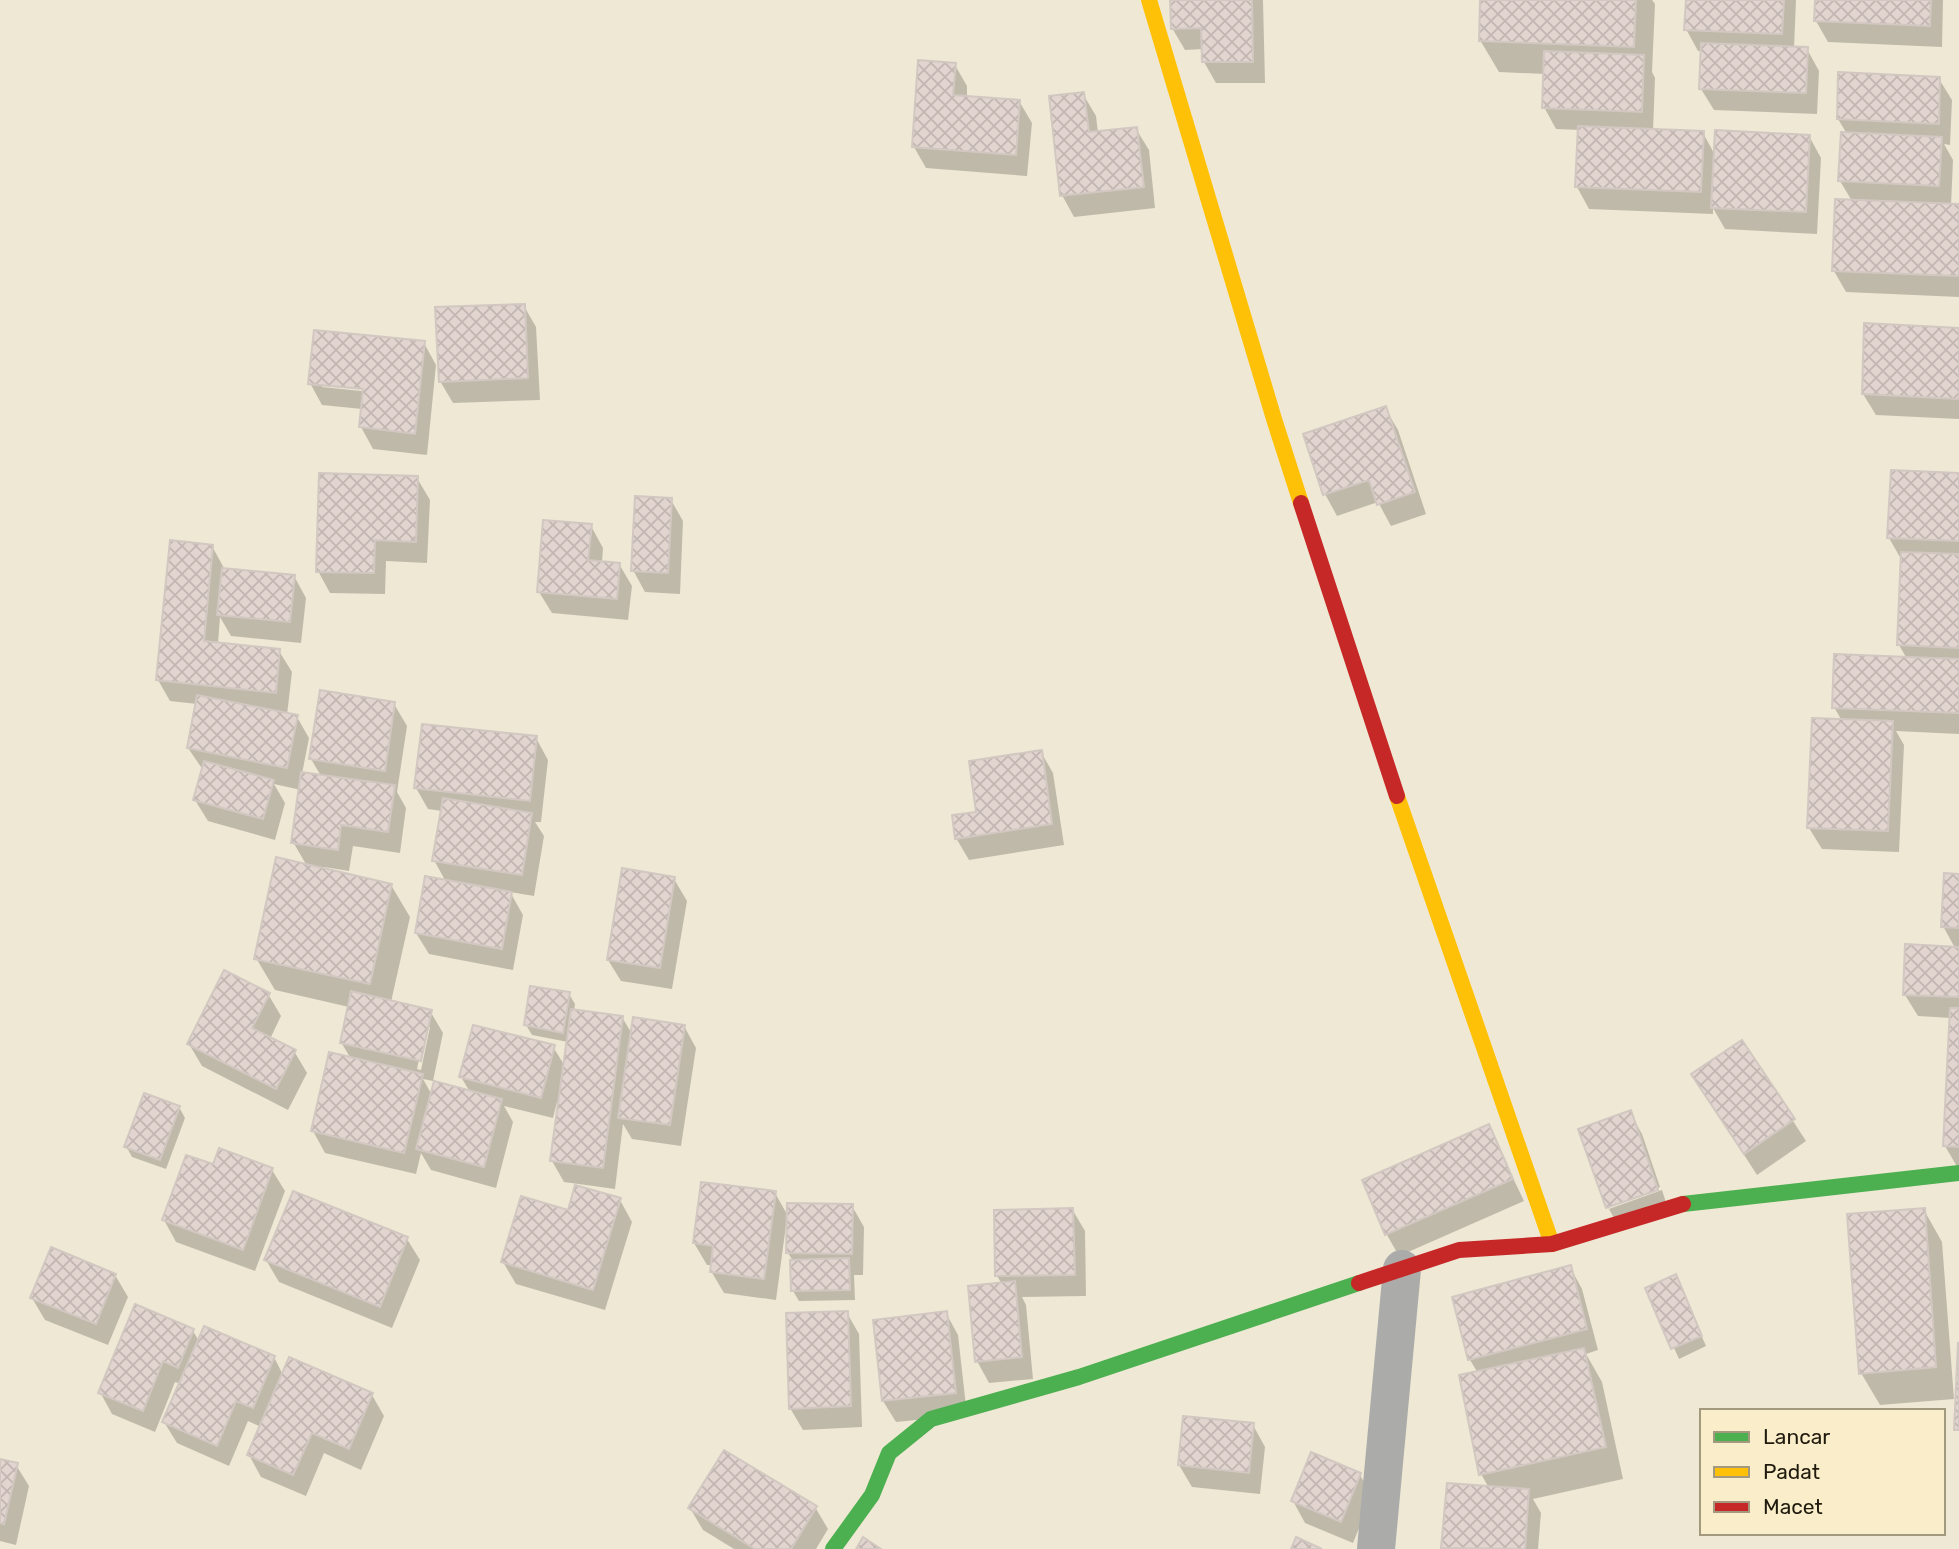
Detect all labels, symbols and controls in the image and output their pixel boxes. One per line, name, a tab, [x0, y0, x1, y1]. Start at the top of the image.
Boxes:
legend	[1700, 1409, 1945, 1535]
text: Lancar	[1763, 1424, 1830, 1449]
text: Padat	[1763, 1459, 1820, 1484]
text: Macet	[1763, 1494, 1823, 1519]

